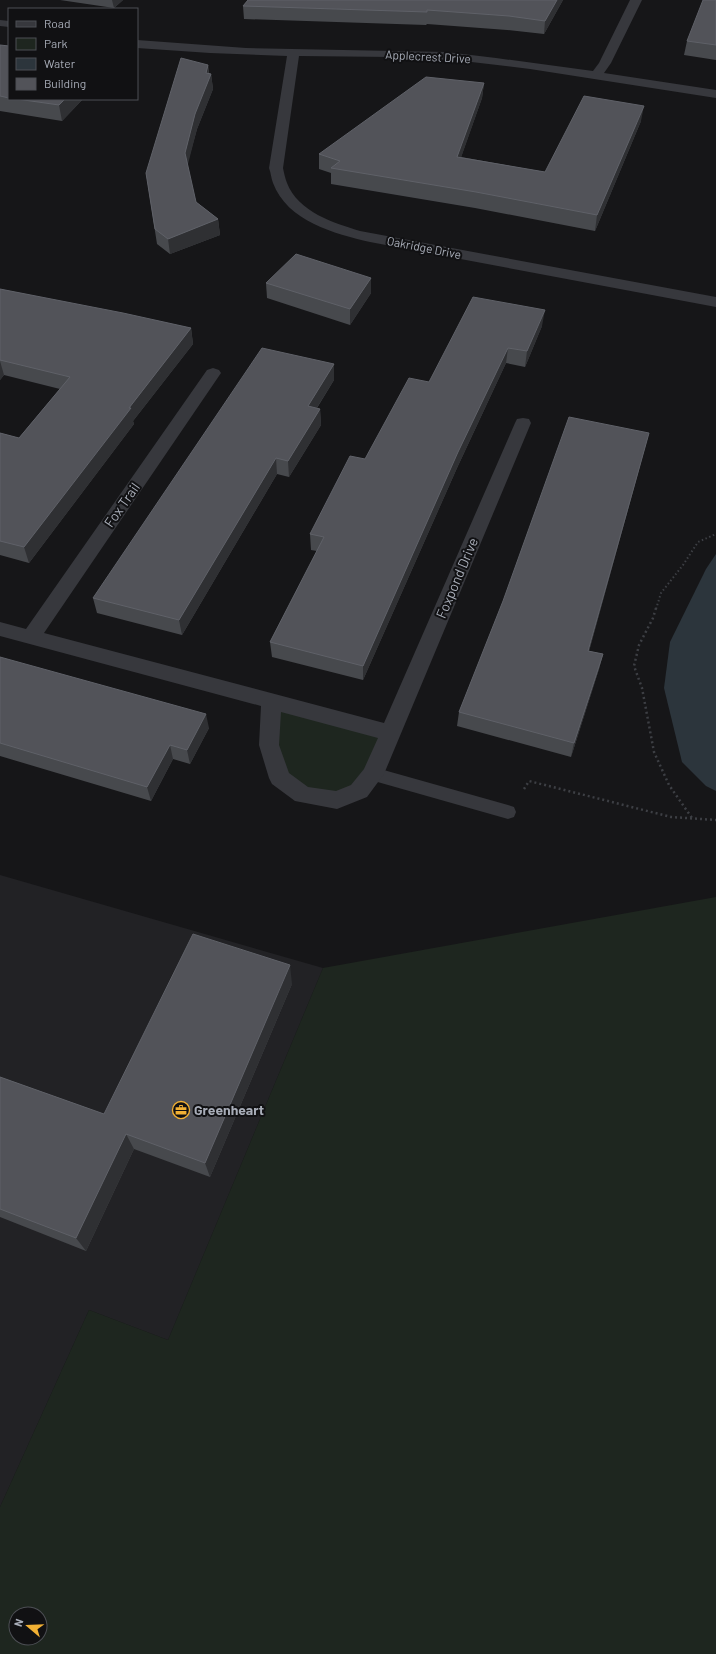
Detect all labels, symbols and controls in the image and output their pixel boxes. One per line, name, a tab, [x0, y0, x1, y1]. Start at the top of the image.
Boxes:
legend	[8, 8, 138, 100]
text: Road	[44, 16, 71, 30]
text: Park	[44, 36, 68, 50]
street label: Applecrest Drive	[385, 47, 471, 65]
text: Water	[44, 56, 76, 70]
text: Building	[44, 76, 86, 90]
street label: Oakridge Drive	[386, 233, 463, 261]
street label: Fox Trail	[100, 479, 143, 530]
street label: Foxpond Drive	[432, 535, 481, 621]
office icon: Greenheart	[171, 1100, 191, 1120]
place label: Greenheart	[194, 1101, 264, 1118]
north arrow	[8, 1606, 48, 1646]
text: N	[11, 1617, 25, 1628]

